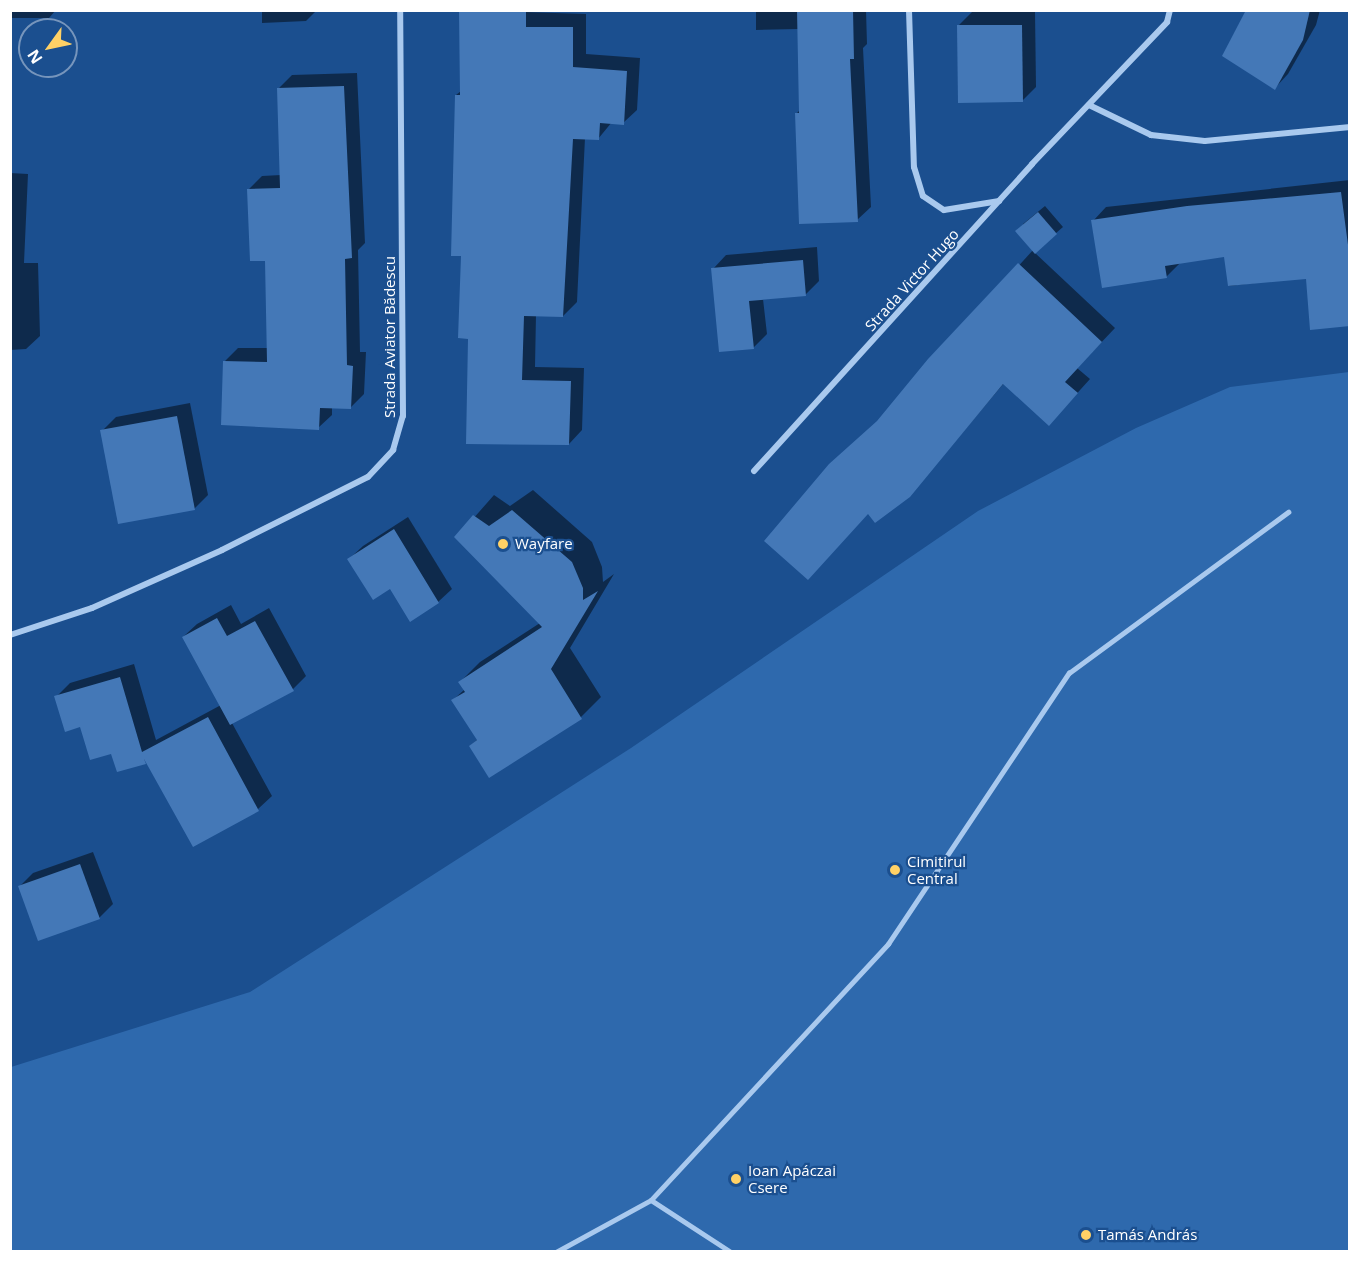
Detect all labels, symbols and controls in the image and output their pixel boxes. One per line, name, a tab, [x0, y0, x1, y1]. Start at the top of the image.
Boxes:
north arrow	[18, 18, 78, 78]
text: N	[22, 45, 47, 68]
street label: Strada Victor Hugo	[861, 225, 963, 335]
street label: Strada Aviator Bădescu	[381, 256, 399, 418]
place label: Wayfare	[515, 535, 573, 553]
marker: Wayfare	[496, 537, 510, 551]
place label: Cimitirul Central	[907, 852, 966, 887]
marker: Cimitirul Central	[888, 863, 902, 877]
place label: Ioan Apáczai Csere	[748, 1161, 836, 1196]
marker: Ioan Apáczai Csere	[729, 1172, 743, 1186]
place label: Tamás András	[1098, 1226, 1197, 1244]
marker: Tamás András	[1079, 1228, 1093, 1242]

